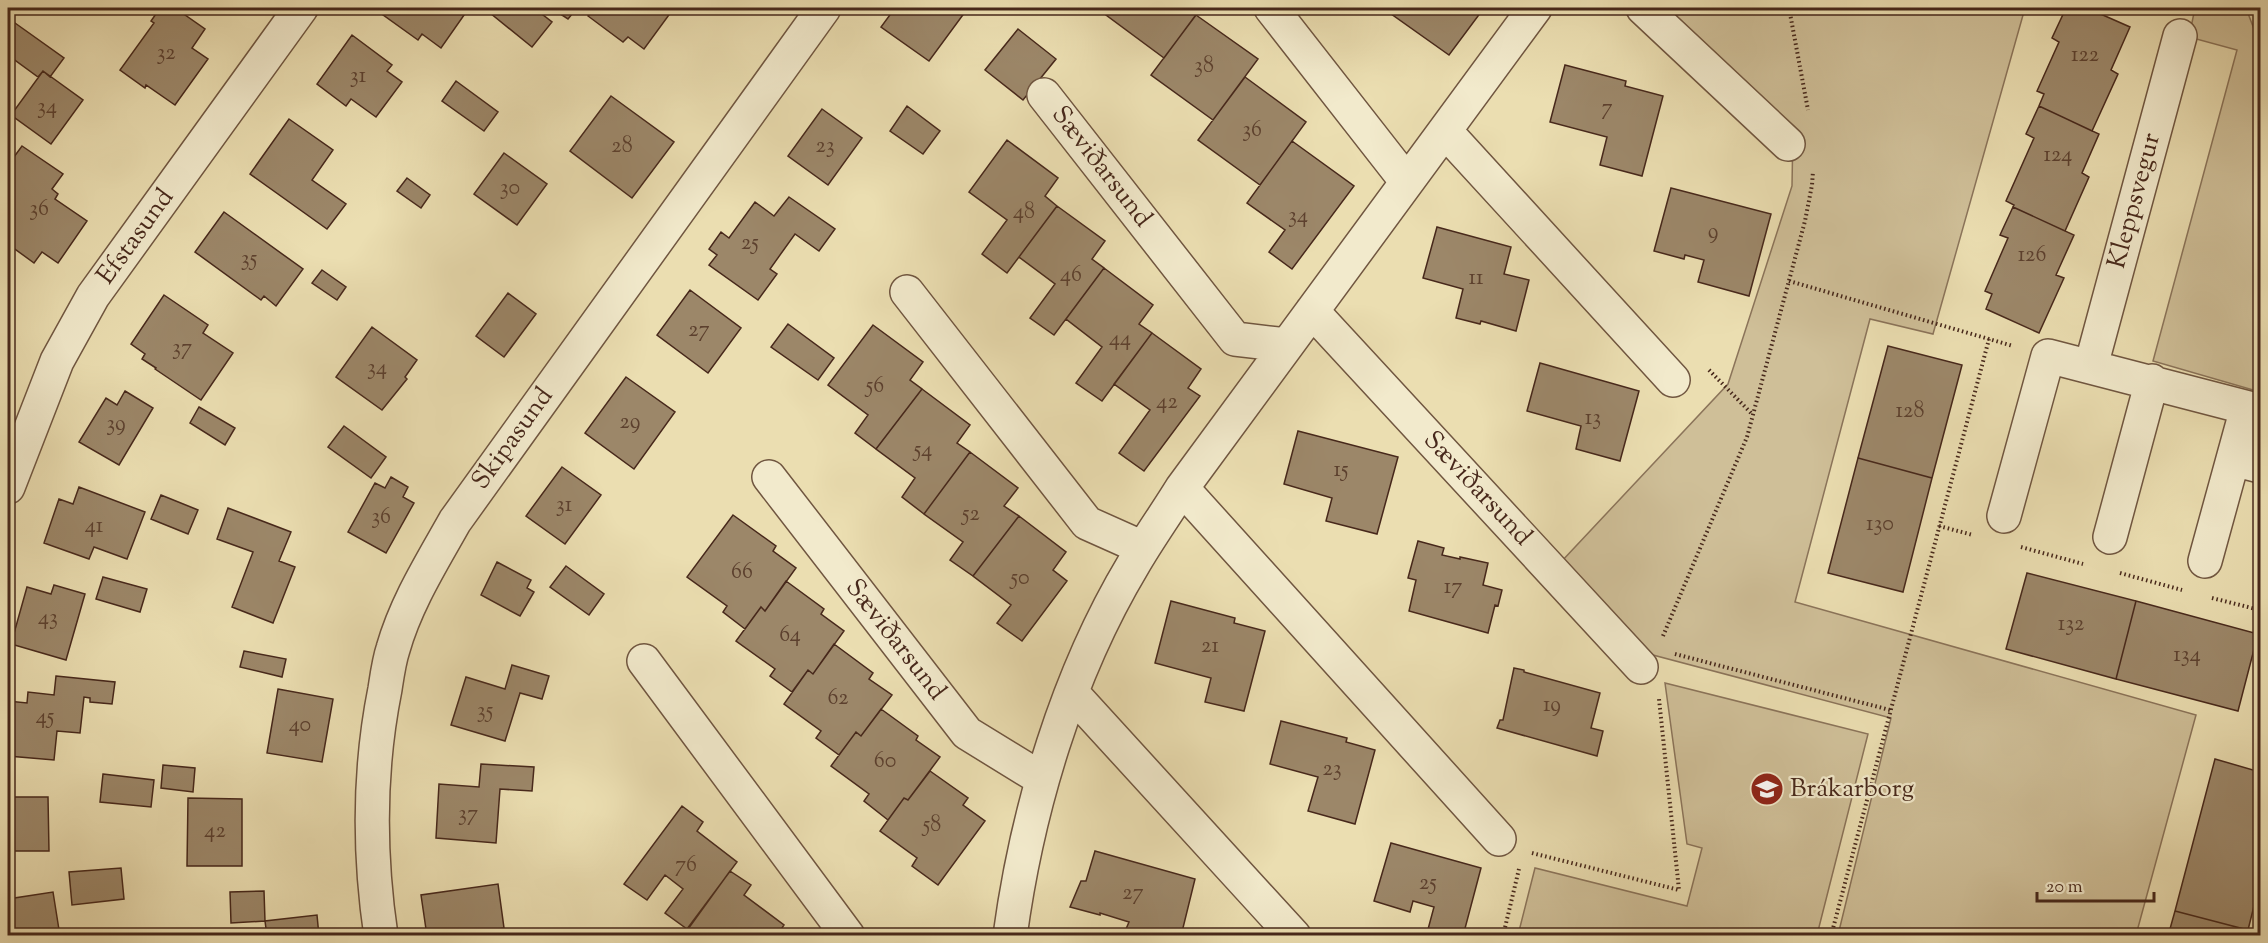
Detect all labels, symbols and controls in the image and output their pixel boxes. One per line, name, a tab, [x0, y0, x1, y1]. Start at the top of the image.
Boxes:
house number: 32	[156, 38, 176, 70]
house number: 122	[2071, 40, 2099, 72]
house number: 38	[1194, 51, 1214, 83]
house number: 31	[350, 61, 367, 93]
house number: 34	[37, 92, 57, 124]
house number: 7	[1601, 93, 1613, 125]
street label: Sæviðarsund	[1042, 98, 1161, 236]
house number: 36	[1242, 115, 1262, 147]
street label: Kleppsvegur	[2099, 129, 2171, 273]
house number: 28	[611, 131, 633, 163]
house number: 23	[815, 131, 835, 163]
house number: 124	[2044, 140, 2072, 172]
house number: 30	[500, 173, 520, 205]
street label: Efstasund	[88, 181, 184, 293]
house number: 36	[29, 194, 49, 226]
house number: 48	[1013, 197, 1035, 229]
house number: 34	[1288, 201, 1308, 233]
house number: 9	[1708, 217, 1718, 249]
house number: 25	[741, 228, 759, 260]
house number: 126	[2018, 240, 2046, 272]
house number: 35	[241, 244, 258, 276]
house number: 46	[1060, 260, 1082, 292]
house number: 11	[1469, 263, 1484, 295]
house number: 27	[688, 315, 710, 347]
house number: 44	[1109, 324, 1131, 356]
house number: 37	[172, 333, 192, 365]
house number: 34	[367, 353, 387, 385]
house number: 56	[864, 371, 884, 403]
street label: Skipasund	[463, 380, 563, 498]
house number: 42	[1156, 387, 1178, 419]
house number: 128	[1896, 396, 1924, 428]
house number: 13	[1585, 403, 1601, 435]
house number: 29	[620, 407, 641, 439]
house number: 39	[106, 409, 126, 441]
street label: Sæviðarsund	[1414, 423, 1540, 555]
house number: 54	[912, 435, 932, 467]
house number: 15	[1333, 455, 1349, 487]
house number: 31	[556, 490, 573, 522]
house number: 52	[960, 499, 980, 531]
house number: 36	[371, 502, 391, 534]
house number: 130	[1866, 509, 1894, 541]
house number: 41	[85, 511, 104, 543]
house number: 66	[731, 557, 753, 589]
house number: 50	[1008, 563, 1030, 595]
street label: Sæviðarsund	[836, 571, 955, 709]
house number: 17	[1444, 572, 1462, 604]
house number: 43	[38, 603, 58, 635]
house number: 132	[2058, 609, 2084, 641]
house number: 64	[779, 620, 801, 652]
house number: 21	[1201, 631, 1219, 663]
house number: 134	[2173, 640, 2201, 672]
house number: 62	[827, 683, 849, 715]
house number: 19	[1543, 690, 1561, 722]
house number: 35	[477, 696, 494, 728]
house number: 45	[36, 702, 55, 734]
house number: 40	[289, 710, 311, 742]
house number: 60	[874, 746, 896, 778]
house number: 23	[1322, 754, 1342, 786]
school or university icon: Brákarborg	[1749, 771, 1785, 807]
place label: Brákarborg	[1790, 771, 1914, 808]
house number: 37	[458, 799, 478, 831]
house number: 58	[921, 810, 941, 842]
house number: 42	[204, 816, 226, 848]
house number: 76	[675, 850, 697, 882]
scale bar	[2037, 865, 2154, 903]
house number: 25	[1419, 868, 1437, 900]
text: 20 m	[2046, 875, 2083, 901]
house number: 27	[1122, 878, 1144, 910]

